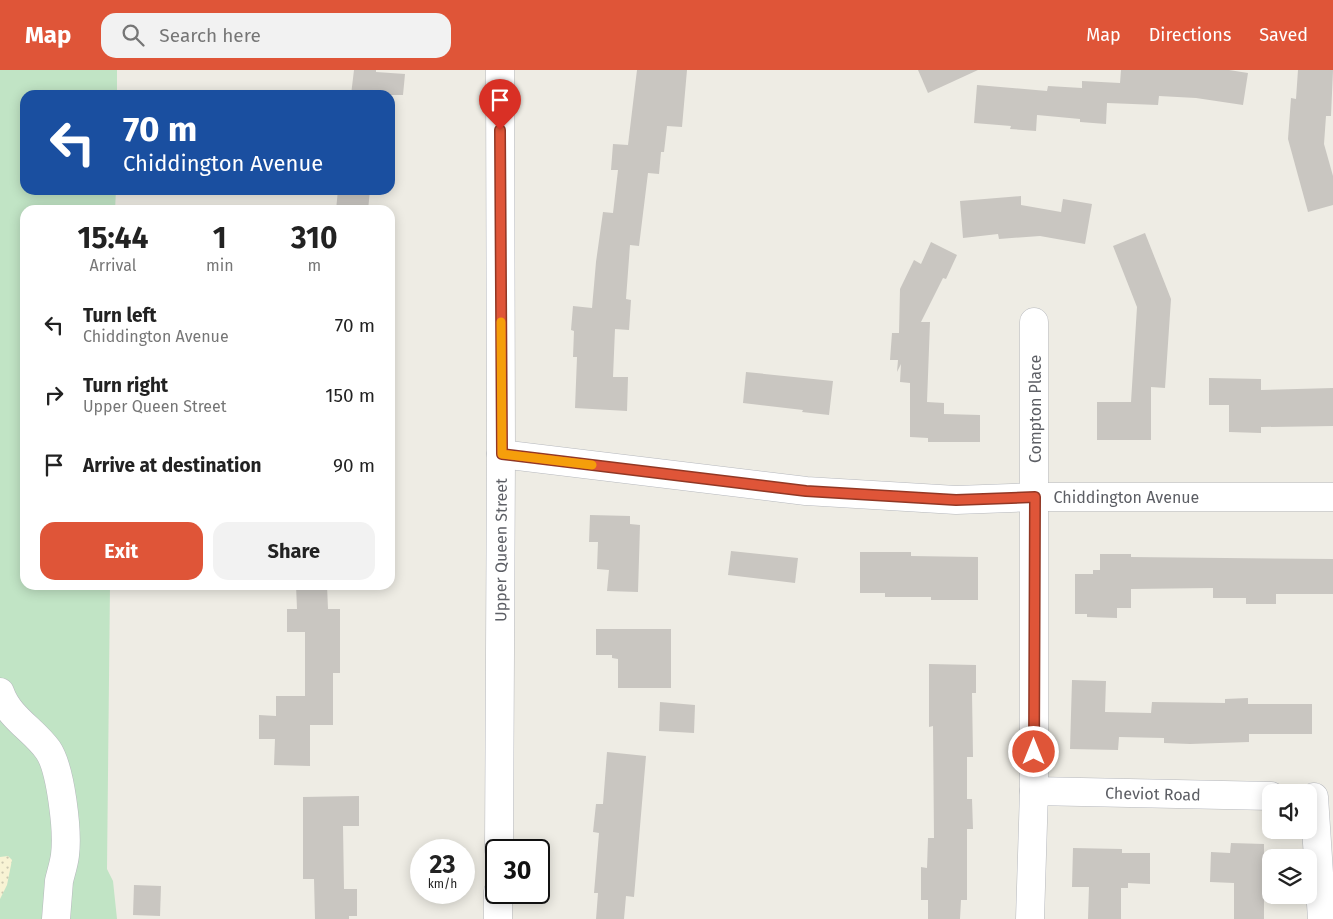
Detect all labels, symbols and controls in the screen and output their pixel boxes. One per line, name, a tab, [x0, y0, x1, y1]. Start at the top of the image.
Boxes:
search box	[101, 13, 451, 58]
text: Map	[25, 21, 71, 49]
icon: search	[119, 21, 147, 49]
text: Search here	[159, 24, 261, 47]
text: Map	[1086, 24, 1121, 46]
text: Directions	[1149, 24, 1231, 46]
text: Saved	[1259, 24, 1308, 46]
pin	[479, 79, 521, 130]
icon: arrive	[486, 86, 514, 114]
text: 70 m	[123, 108, 197, 150]
icon: left	[40, 110, 105, 175]
text: Chiddington Avenue	[123, 150, 323, 177]
text: 15:44	[78, 220, 148, 256]
text: 1	[213, 220, 227, 256]
text: 310	[291, 220, 337, 256]
text: Arrival	[90, 256, 136, 275]
text: min	[206, 256, 234, 275]
text: m	[307, 256, 321, 275]
text: Turn left	[83, 304, 157, 327]
icon: left	[40, 311, 68, 339]
text: 70 m	[335, 314, 375, 337]
text: Chiddington Avenue	[83, 327, 229, 346]
street label: Compton Place	[1026, 355, 1045, 463]
text: Turn right	[83, 374, 168, 397]
icon: right	[40, 381, 68, 409]
text: 150 m	[325, 384, 375, 407]
text: Upper Queen Street	[83, 397, 227, 416]
icon: arrive	[40, 451, 68, 479]
text: Arrive at destination	[83, 454, 262, 477]
text: 90 m	[333, 454, 375, 477]
street label: Upper Queen Street	[491, 478, 510, 622]
street label: Chiddington Avenue	[1054, 488, 1199, 507]
button: Exit	[40, 522, 203, 580]
button: Share	[213, 522, 375, 580]
position arrow	[1007, 725, 1059, 777]
street label: Cheviot Road	[1105, 783, 1201, 804]
map controls	[1262, 784, 1317, 904]
button: sound	[1262, 784, 1317, 839]
speed limit sign: 30	[485, 839, 550, 904]
button: layers	[1262, 849, 1317, 904]
text: 23	[430, 850, 455, 880]
text: km/h	[428, 877, 457, 891]

